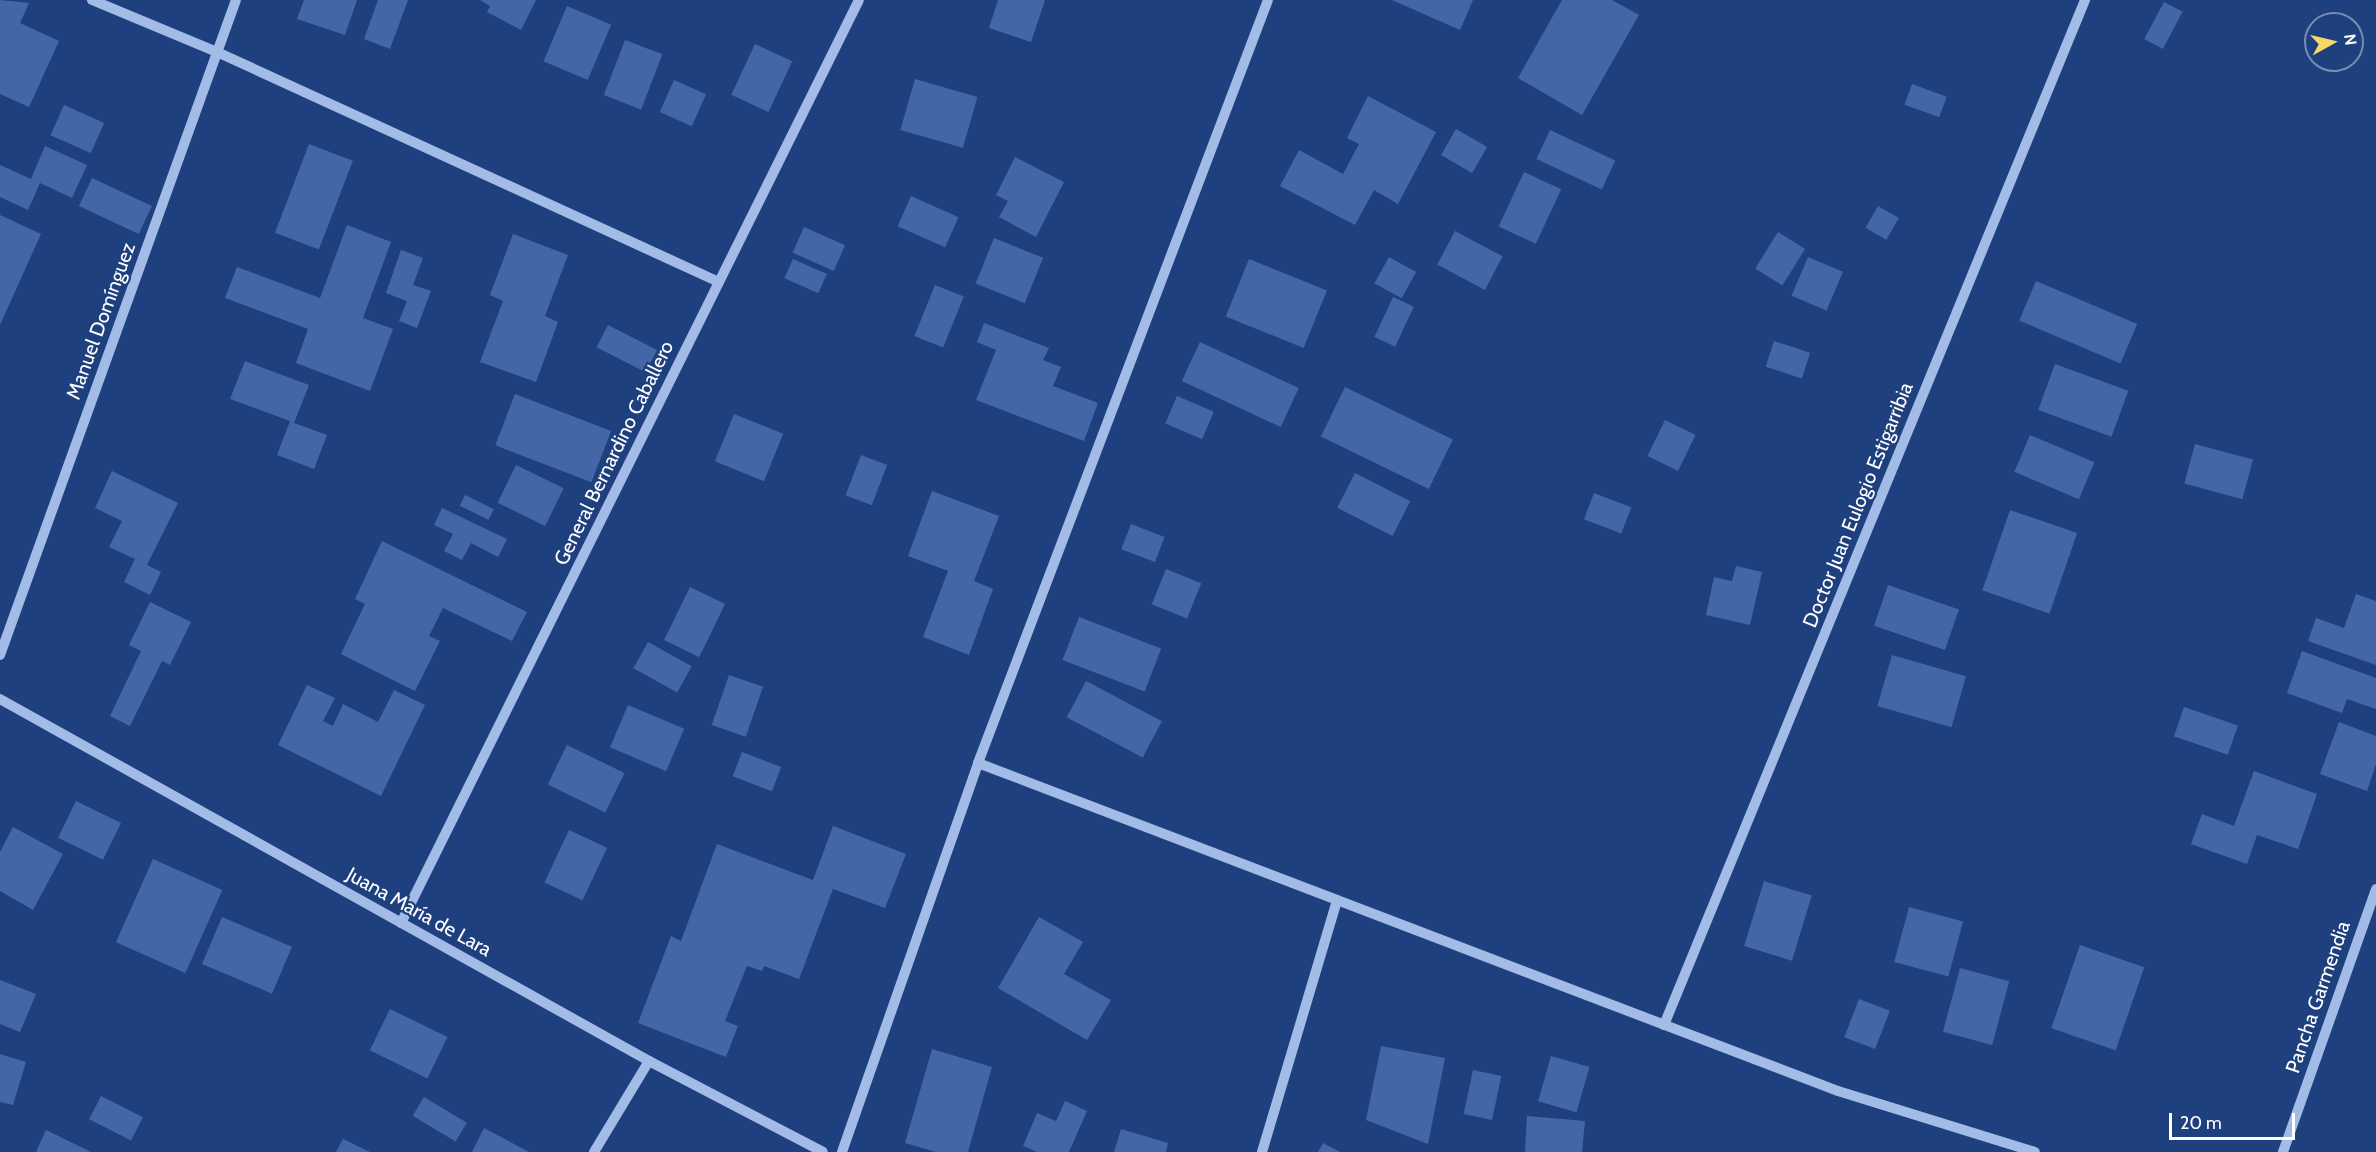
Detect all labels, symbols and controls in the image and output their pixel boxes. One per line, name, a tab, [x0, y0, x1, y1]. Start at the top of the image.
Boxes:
north arrow	[2304, 12, 2364, 72]
text: N	[2340, 33, 2361, 47]
street label: Manuel Domínguez	[61, 239, 141, 403]
street label: General Bernardino Caballero	[549, 337, 679, 569]
street label: Doctor Juan Eulogio Estigarribia	[1798, 379, 1918, 631]
street label: Juana María de Lara	[342, 862, 496, 962]
street label: Pancha Garmendia	[2281, 918, 2355, 1076]
scale bar	[2172, 1101, 2298, 1139]
text: 20 m	[2180, 1112, 2222, 1134]

